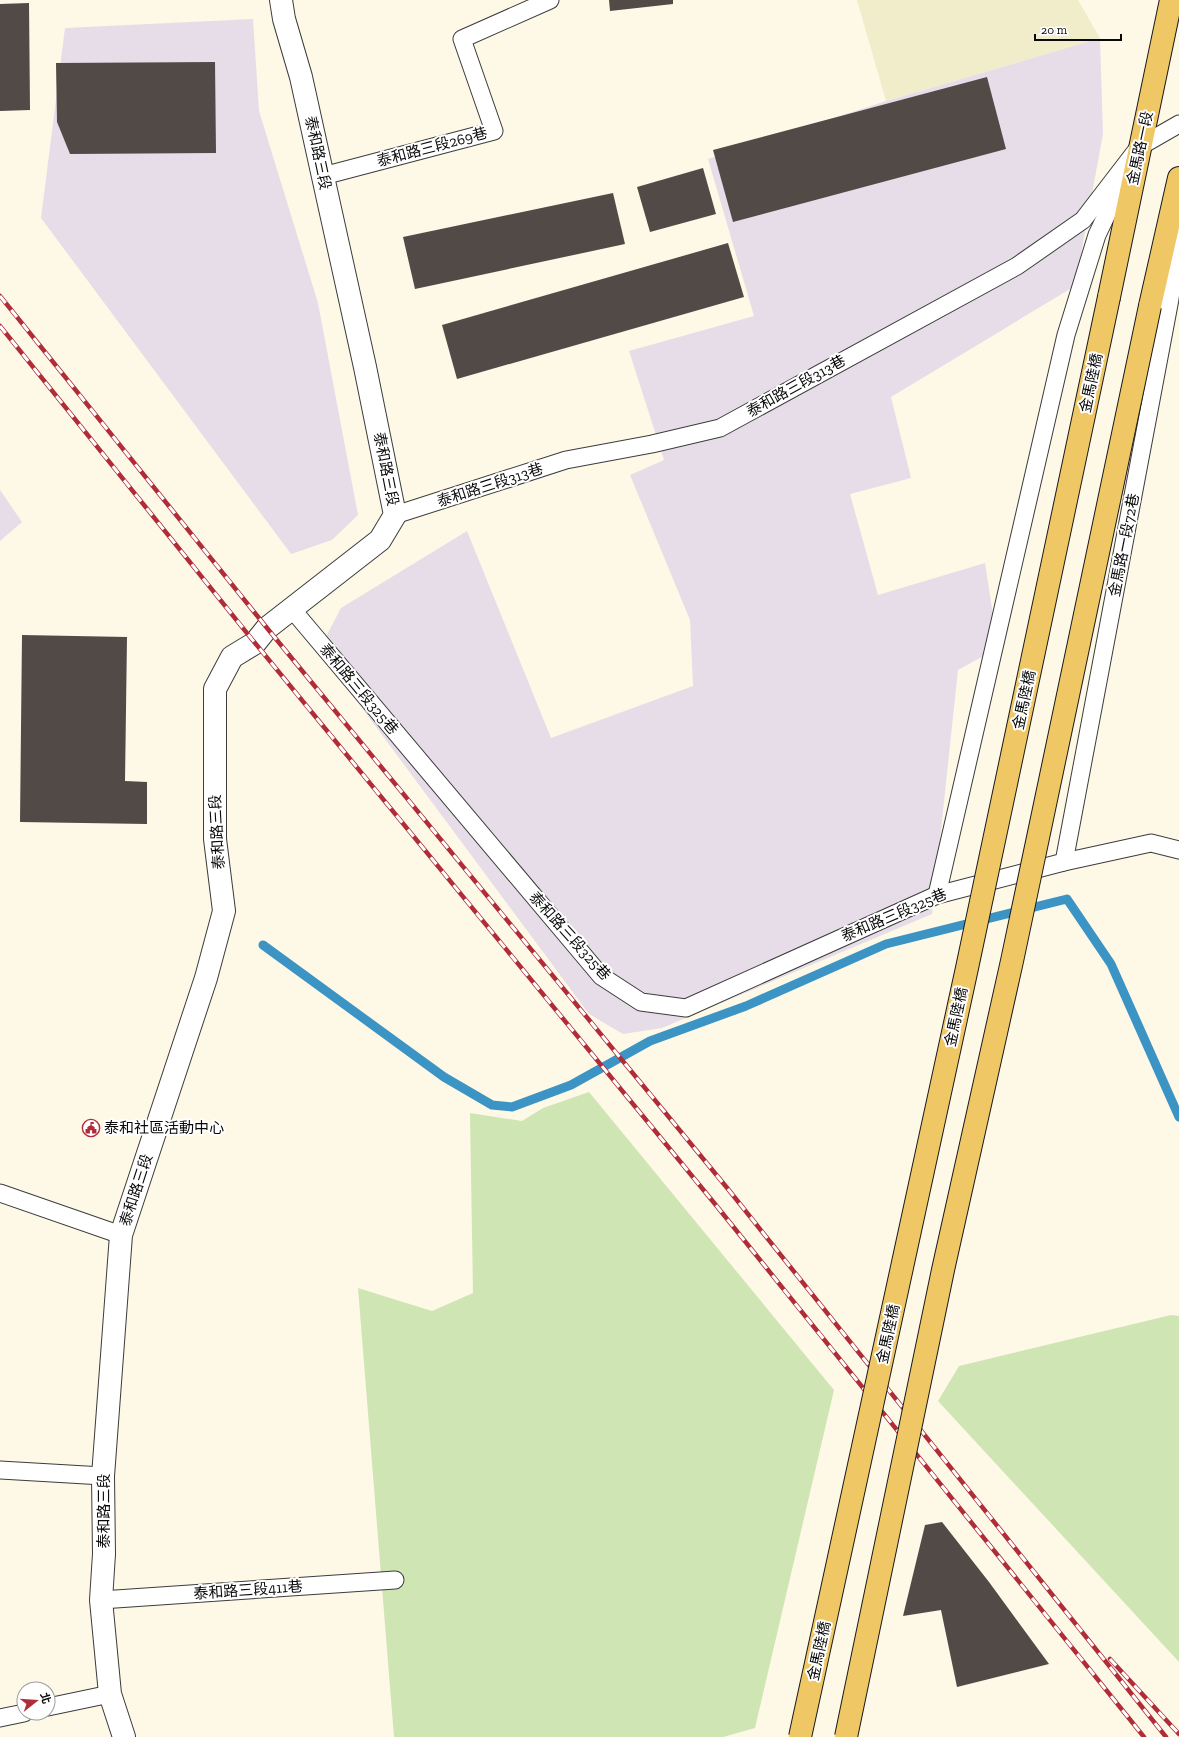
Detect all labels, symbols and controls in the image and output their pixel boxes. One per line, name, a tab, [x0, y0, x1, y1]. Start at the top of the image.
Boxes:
scale bar	[1035, 16, 1121, 42]
text: 20 m	[1041, 23, 1068, 37]
street label: 金馬路一段	[1123, 109, 1157, 187]
street label: 泰和路三段	[301, 114, 335, 192]
street label: 泰和路三段269巷	[375, 124, 489, 170]
street label: 泰和路三段313巷	[743, 351, 849, 421]
street label: 金馬陸橋	[1076, 352, 1106, 414]
street label: 泰和路三段	[370, 430, 402, 508]
street label: 泰和路三段313巷	[435, 459, 545, 511]
street label: 金馬路一段72巷	[1105, 492, 1143, 598]
street label: 泰和路三段325巷	[316, 640, 402, 738]
street label: 金馬陸橋	[1009, 669, 1039, 731]
street label: 泰和路三段	[206, 794, 228, 870]
street label: 泰和路三段325巷	[839, 885, 949, 945]
street label: 泰和路三段325巷	[526, 888, 614, 984]
street label: 金馬陸橋	[941, 986, 971, 1048]
public building icon: 泰和社區活動中心	[81, 1118, 101, 1138]
place label: 泰和社區活動中心	[104, 1119, 224, 1137]
street label: 泰和路三段	[116, 1152, 156, 1228]
street label: 金馬陸橋	[873, 1303, 903, 1365]
street label: 泰和路三段	[95, 1473, 113, 1549]
street label: 泰和路三段411巷	[193, 1577, 303, 1603]
street label: 金馬陸橋	[804, 1620, 834, 1682]
north arrow	[16, 1681, 56, 1721]
text: 北	[37, 1691, 53, 1705]

